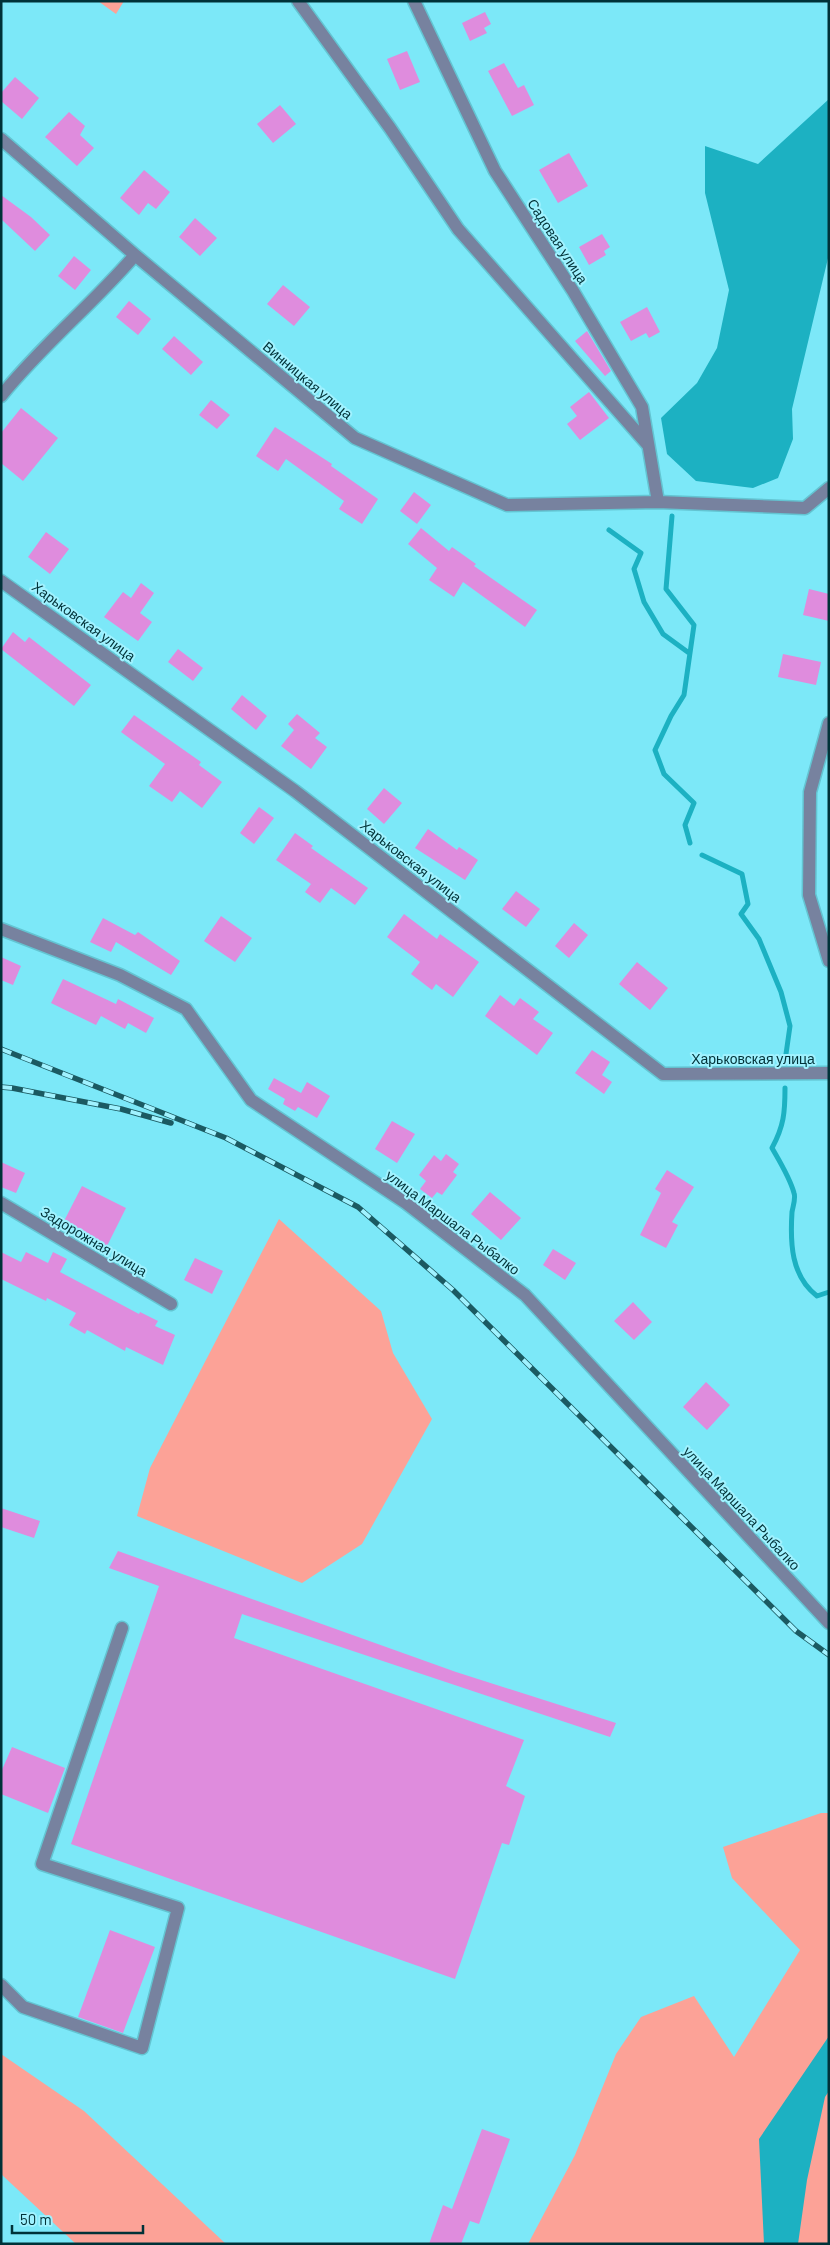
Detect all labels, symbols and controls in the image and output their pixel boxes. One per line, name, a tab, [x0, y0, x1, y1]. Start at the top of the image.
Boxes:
street label: Садовая улица	[524, 195, 592, 287]
street label: Винницкая улица	[260, 338, 356, 422]
street label: Харьковская улица	[29, 578, 139, 664]
street label: Харьковская улица	[357, 816, 465, 906]
street label: Харьковская улица	[691, 1050, 815, 1067]
street label: улица Маршала Рыбалко	[383, 1166, 524, 1278]
street label: Задорожная улица	[38, 1202, 151, 1280]
street label: улица Маршала Рыбалко	[680, 1442, 804, 1574]
scale bar	[12, 2202, 144, 2234]
text: 50 m	[20, 2210, 52, 2228]

